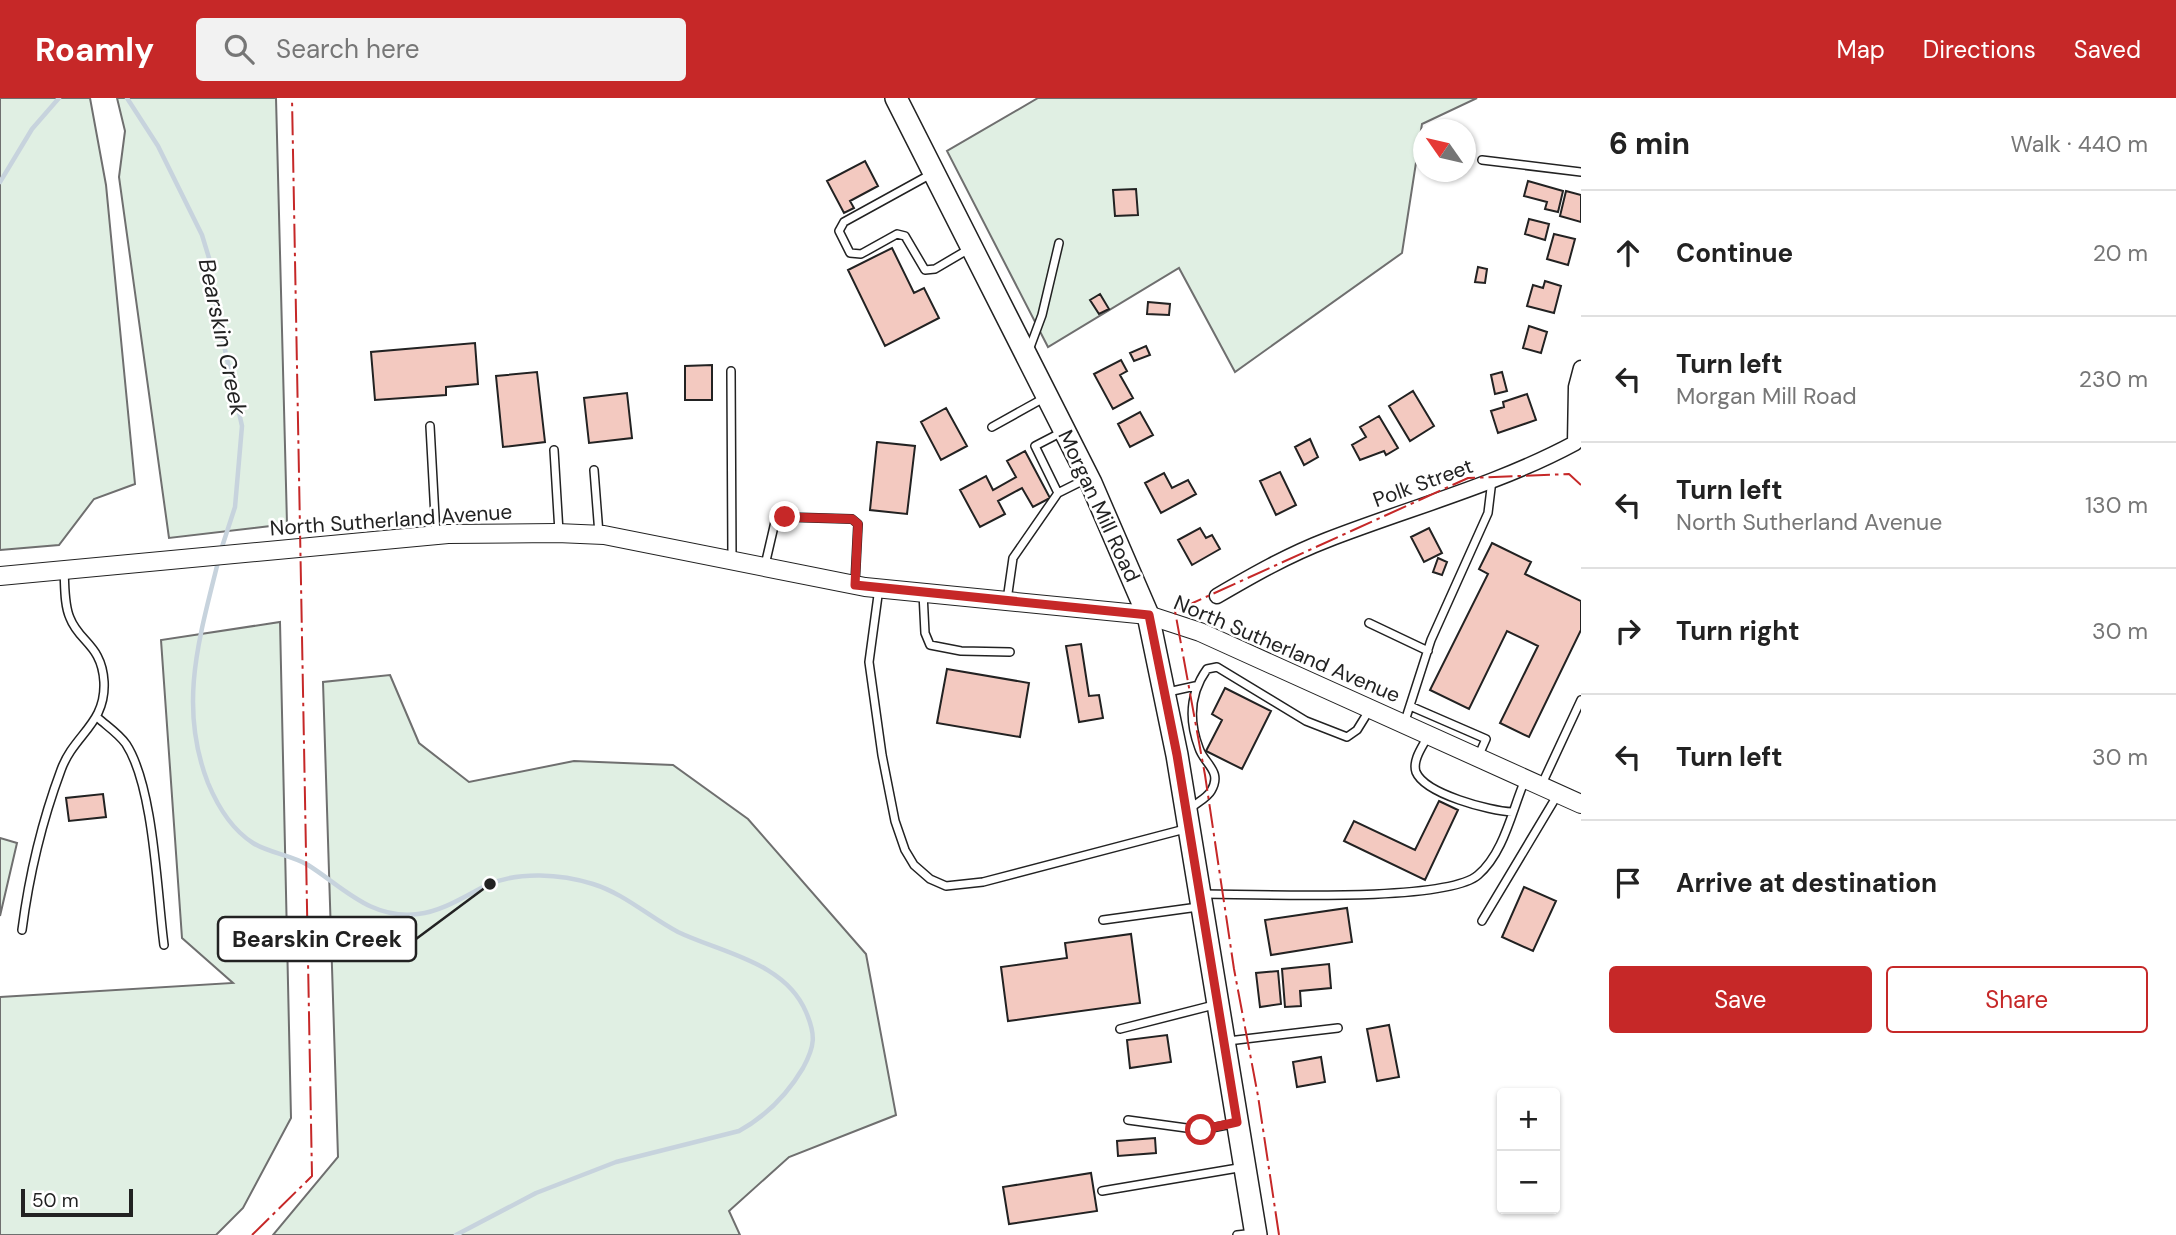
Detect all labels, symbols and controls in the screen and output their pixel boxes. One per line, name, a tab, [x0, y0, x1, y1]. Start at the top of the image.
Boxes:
search box	[196, 18, 686, 81]
text: Roamly	[35, 28, 154, 71]
icon: search	[220, 30, 258, 68]
text: Search here	[276, 32, 420, 66]
text: Map	[1837, 34, 1885, 65]
text: Directions	[1923, 34, 2036, 65]
text: Saved	[2074, 34, 2141, 65]
north arrow	[1413, 119, 1476, 182]
text: 6 min	[1609, 124, 1690, 163]
text: Walk · 440 m	[2011, 129, 2148, 159]
icon: ahead	[1609, 234, 1647, 272]
text: Continue	[1676, 236, 1793, 270]
text: 20 m	[2093, 238, 2148, 268]
water label: Bearskin Creek	[192, 256, 254, 418]
text: Turn left	[1676, 347, 1783, 381]
icon: left	[1609, 360, 1647, 398]
text: 230 m	[2079, 364, 2148, 394]
text: Morgan Mill Road	[1676, 381, 1857, 411]
street label: Morgan Mill Road	[1051, 425, 1147, 587]
street label: Polk Street	[1369, 452, 1477, 514]
text: Turn left	[1676, 473, 1783, 507]
icon: left	[1609, 486, 1647, 524]
text: 130 m	[2085, 490, 2148, 520]
street label: North Sutherland Avenue	[269, 498, 513, 542]
route end	[769, 501, 800, 532]
text: North Sutherland Avenue	[1676, 507, 1942, 537]
street label: North Sutherland Avenue	[1170, 589, 1404, 709]
icon: right	[1609, 612, 1647, 650]
text: Turn right	[1676, 614, 1800, 648]
text: 30 m	[2092, 616, 2148, 646]
icon: left	[1609, 738, 1647, 776]
text: Turn left	[1676, 740, 1783, 774]
text: 30 m	[2092, 742, 2148, 772]
icon: arrive	[1609, 864, 1647, 902]
text: Arrive at destination	[1676, 866, 1937, 900]
callout: Bearskin Creek	[218, 917, 416, 961]
text: Bearskin Creek	[232, 924, 402, 954]
button: Save	[1609, 966, 1872, 1033]
button: Share	[1886, 966, 2148, 1033]
map controls	[1497, 1088, 1560, 1214]
button: +	[1497, 1088, 1560, 1151]
route start	[1185, 1114, 1216, 1145]
button: −	[1497, 1151, 1560, 1214]
scale bar	[21, 1186, 133, 1218]
text: 50 m	[32, 1188, 79, 1213]

